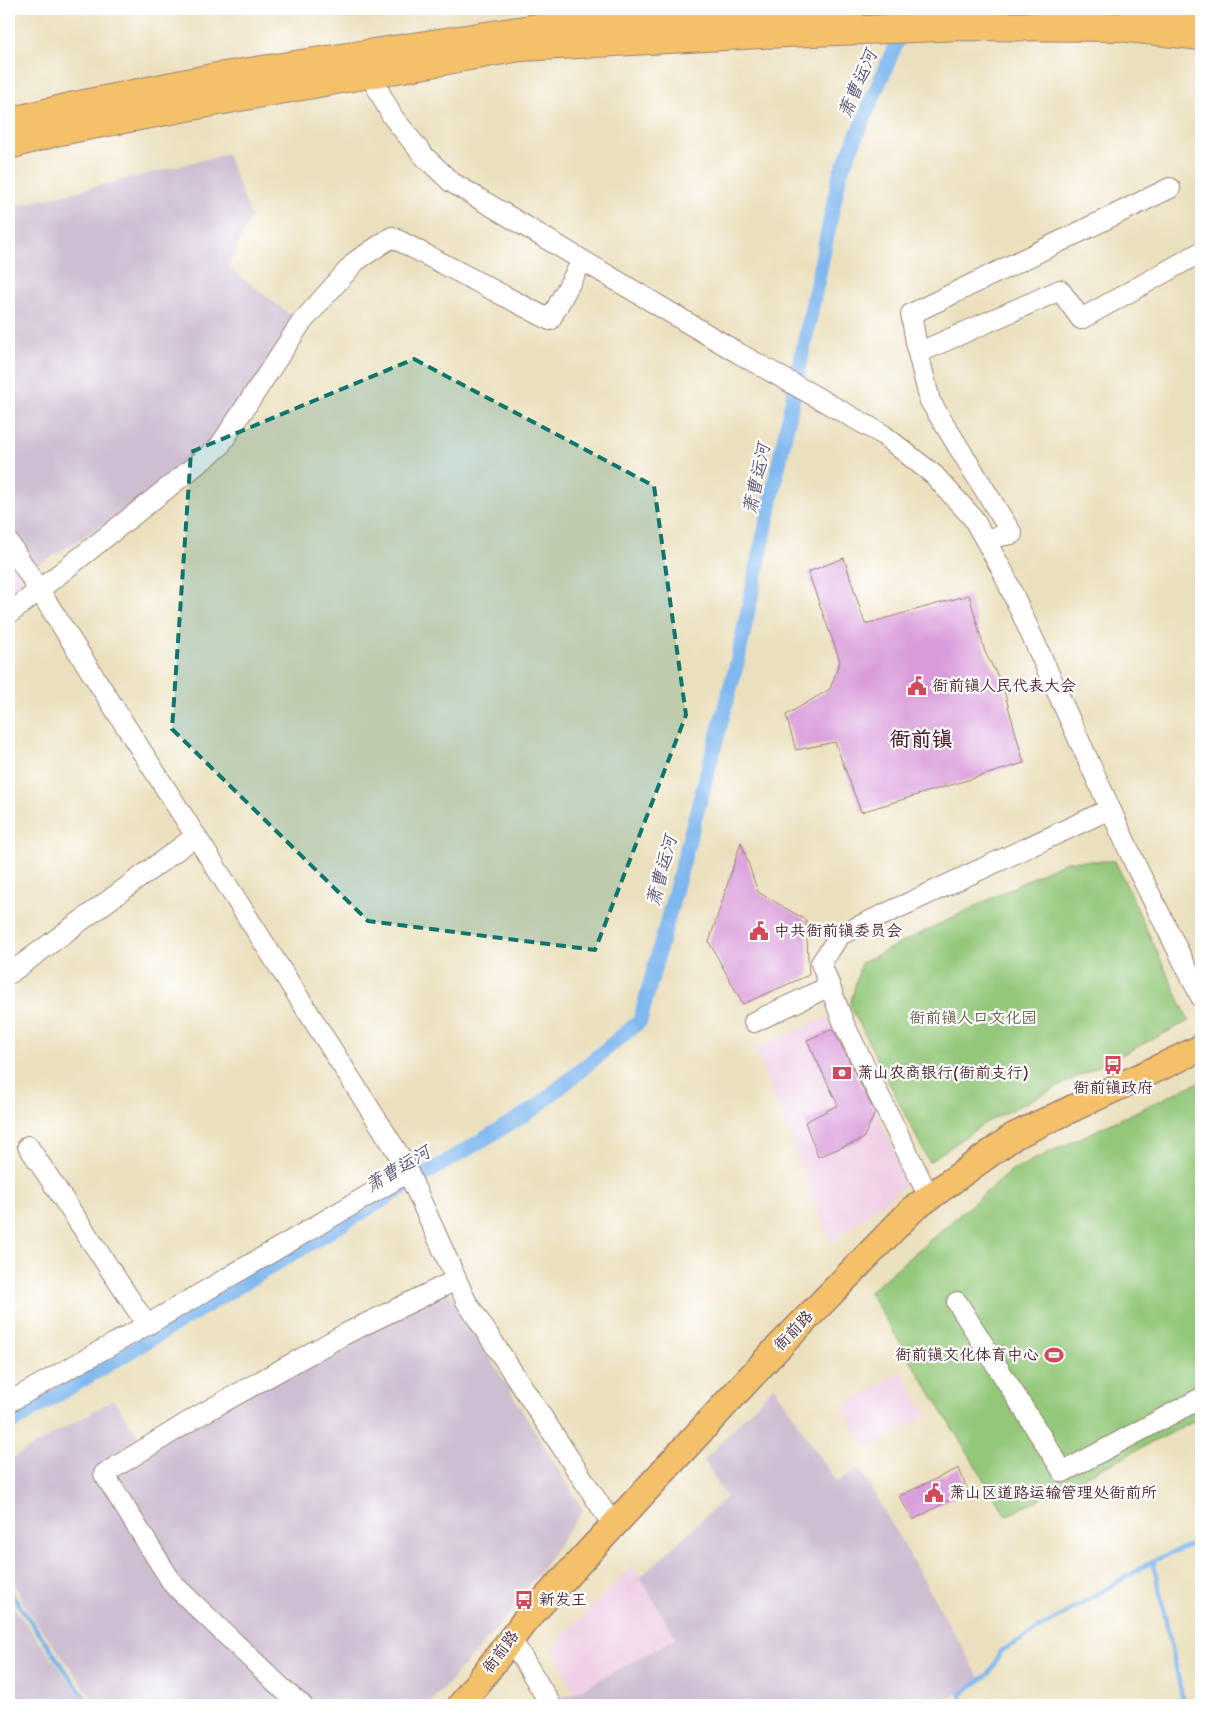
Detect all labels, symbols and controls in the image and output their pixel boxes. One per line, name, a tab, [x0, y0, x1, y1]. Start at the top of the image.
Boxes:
water label: 萧曹运河	[834, 44, 883, 121]
water label: 萧曹运河	[739, 439, 775, 516]
public building icon: 衙前镇人民代表大会	[906, 675, 928, 697]
place label: 衙前镇人民代表大会	[932, 677, 1076, 696]
district label: 衙前镇	[890, 727, 953, 752]
water label: 萧曹运河	[643, 831, 682, 908]
public building icon: 中共衙前镇委员会	[748, 920, 770, 942]
place label: 中共衙前镇委员会	[774, 922, 902, 941]
park label: 衙前镇人口文化园	[909, 1009, 1037, 1028]
bus stop icon: 衙前镇政府	[1102, 1054, 1124, 1076]
bank icon: 萧山农商银行(衙前支行)	[831, 1062, 853, 1084]
place label: 萧山农商银行(衙前支行)	[857, 1064, 1029, 1083]
place label: 衙前镇政府	[1073, 1079, 1153, 1098]
water label: 萧曹运河	[362, 1140, 437, 1197]
street label: 衙前路	[770, 1307, 818, 1355]
sports icon: 衙前镇文化体育中心	[1043, 1344, 1065, 1366]
place label: 衙前镇文化体育中心	[895, 1346, 1039, 1365]
public building icon: 萧山区道路运输管理处衙前所	[923, 1482, 945, 1504]
place label: 萧山区道路运输管理处衙前所	[949, 1484, 1157, 1503]
bus stop icon: 新发王	[513, 1589, 535, 1611]
place label: 新发王	[539, 1591, 587, 1610]
street label: 衙前路	[479, 1627, 523, 1677]

